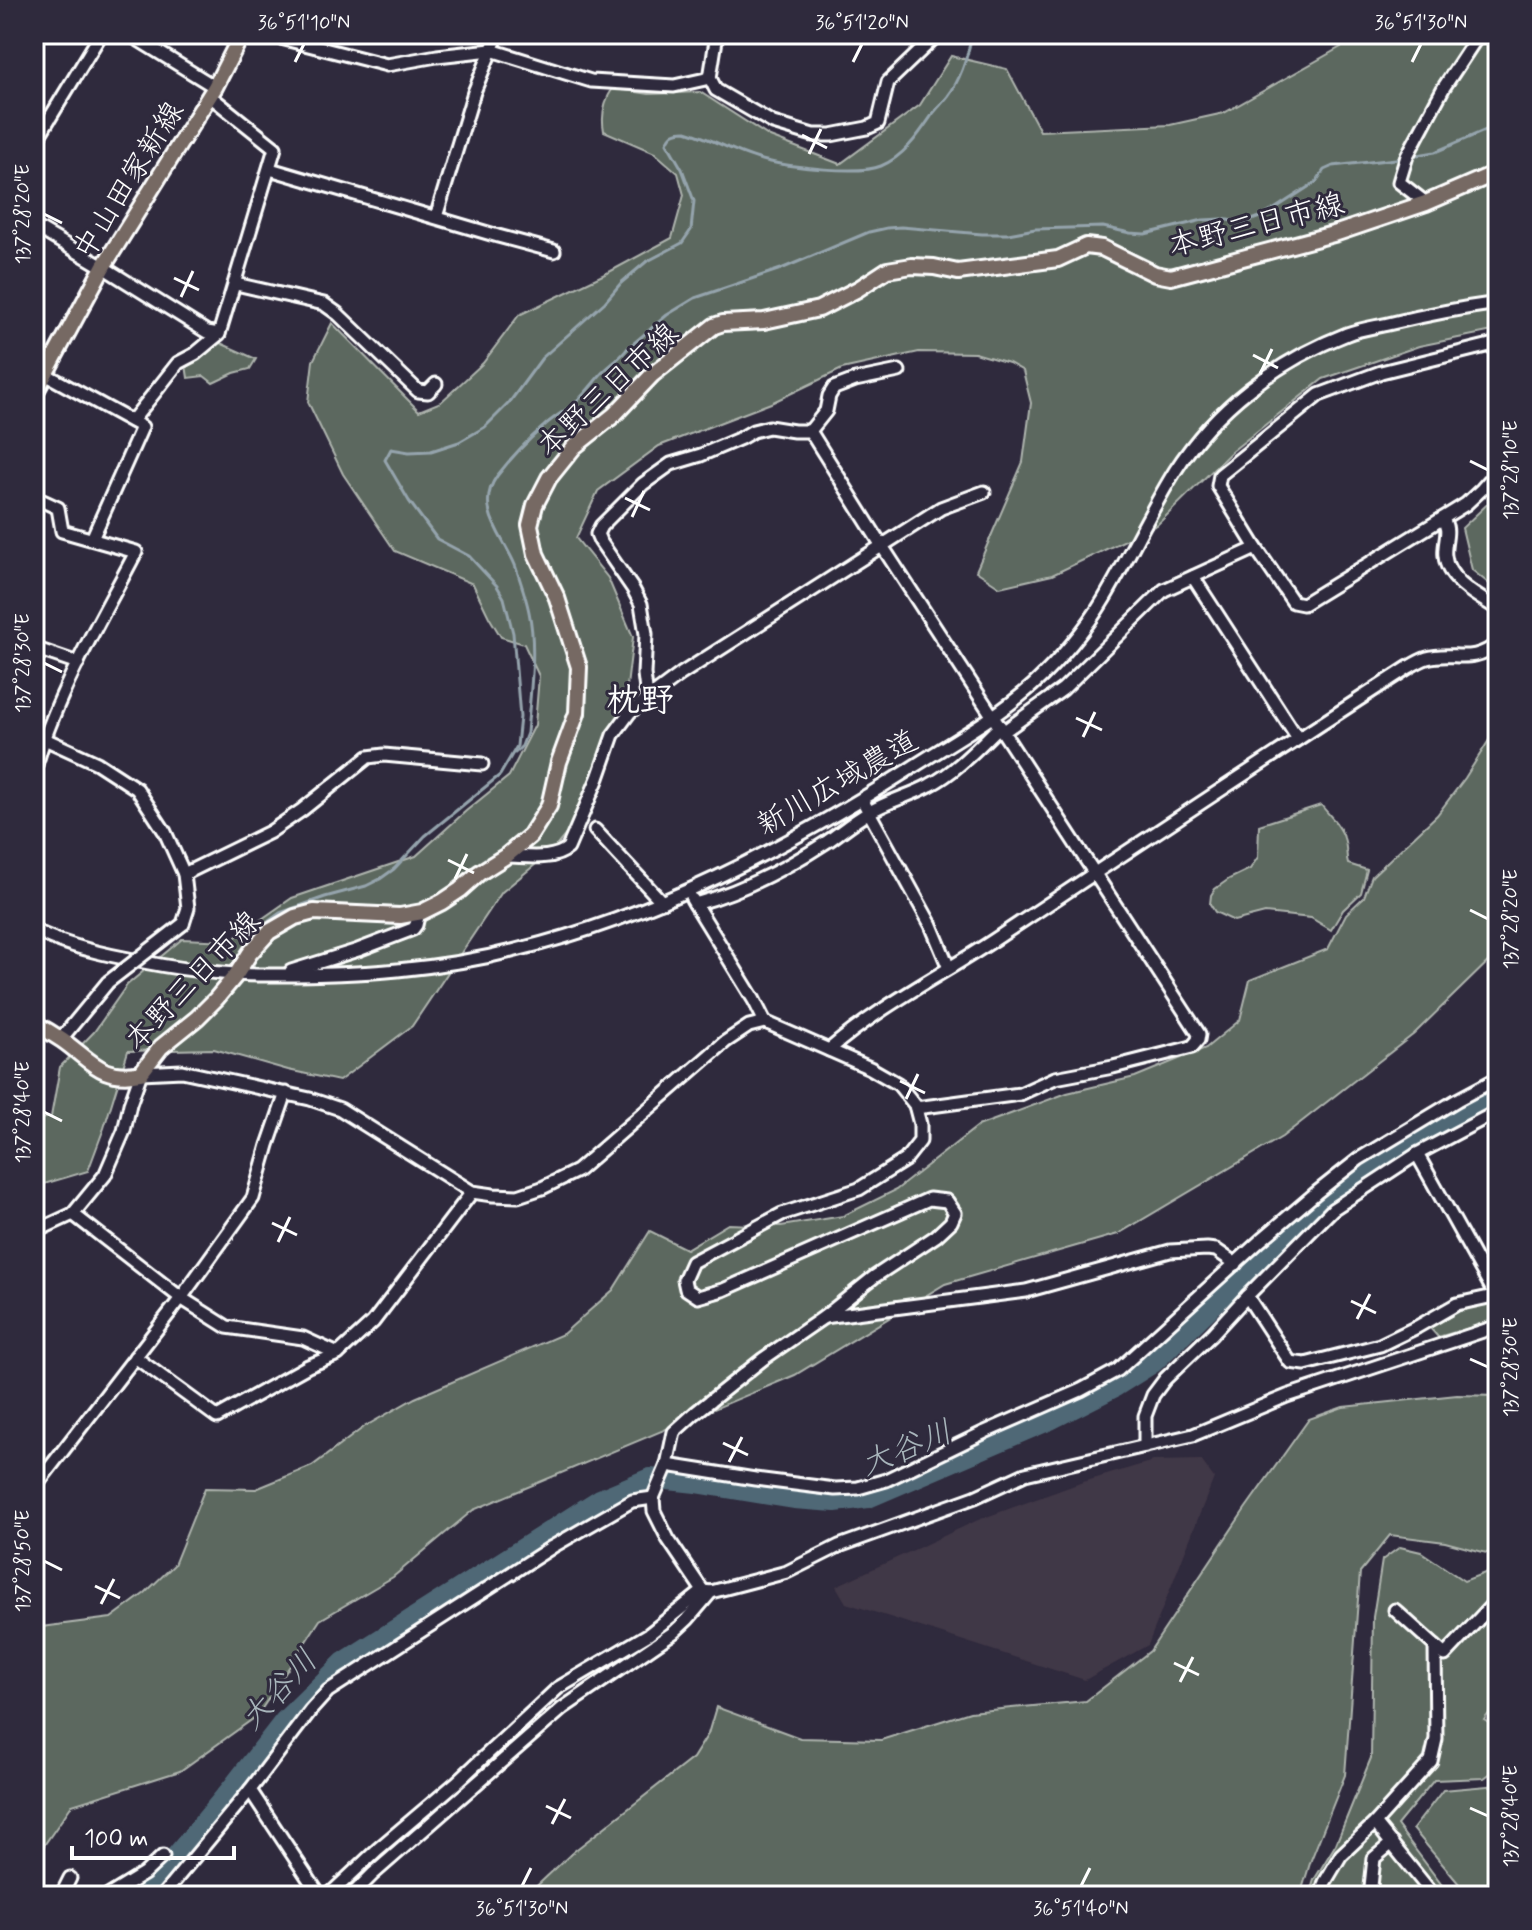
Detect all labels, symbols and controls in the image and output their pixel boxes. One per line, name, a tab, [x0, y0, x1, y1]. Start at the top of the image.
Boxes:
text: 36°51'10"N	[258, 10, 350, 37]
text: 36°51'20"N	[815, 10, 909, 37]
text: 36°51'30"N	[1375, 10, 1467, 37]
street label: 中山田家新線	[65, 94, 194, 267]
text: 137°28'20"E	[10, 164, 37, 264]
street label: 本野三日市線	[1164, 185, 1348, 266]
street label: 本野三日市線	[529, 314, 687, 466]
text: 137°28'10"E	[1498, 420, 1525, 520]
text: 137°28'30"E	[10, 613, 37, 713]
district label: 枕野	[606, 679, 674, 724]
street label: 新川広域農道	[750, 721, 925, 845]
text: 137°28'20"E	[1498, 869, 1525, 969]
street label: 本野三日市線	[117, 903, 270, 1059]
text: 137°28'40"E	[10, 1061, 37, 1163]
text: 137°28'30"E	[1498, 1317, 1525, 1417]
water label: 大谷川	[854, 1411, 959, 1486]
text: 137°28'50"E	[10, 1510, 37, 1612]
water label: 大谷川	[231, 1641, 328, 1740]
text: 137°28'40"E	[1498, 1765, 1525, 1867]
scale bar	[72, 1810, 234, 1860]
text: 100 m	[84, 1824, 148, 1855]
text: 36°51'30"N	[476, 1896, 568, 1923]
text: 36°51'40"N	[1033, 1896, 1129, 1923]

